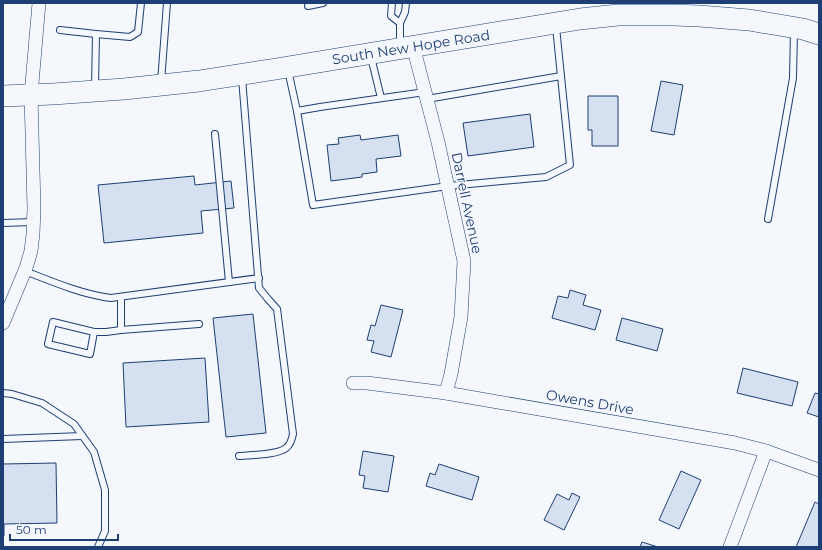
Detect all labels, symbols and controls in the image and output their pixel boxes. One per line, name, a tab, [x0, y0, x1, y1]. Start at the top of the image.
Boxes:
street label: South New Hope Road	[331, 26, 491, 68]
street label: Darrell Avenue	[447, 151, 487, 255]
street label: Owens Drive	[545, 385, 635, 419]
scale bar	[10, 516, 118, 542]
text: 50 m	[16, 522, 47, 537]

